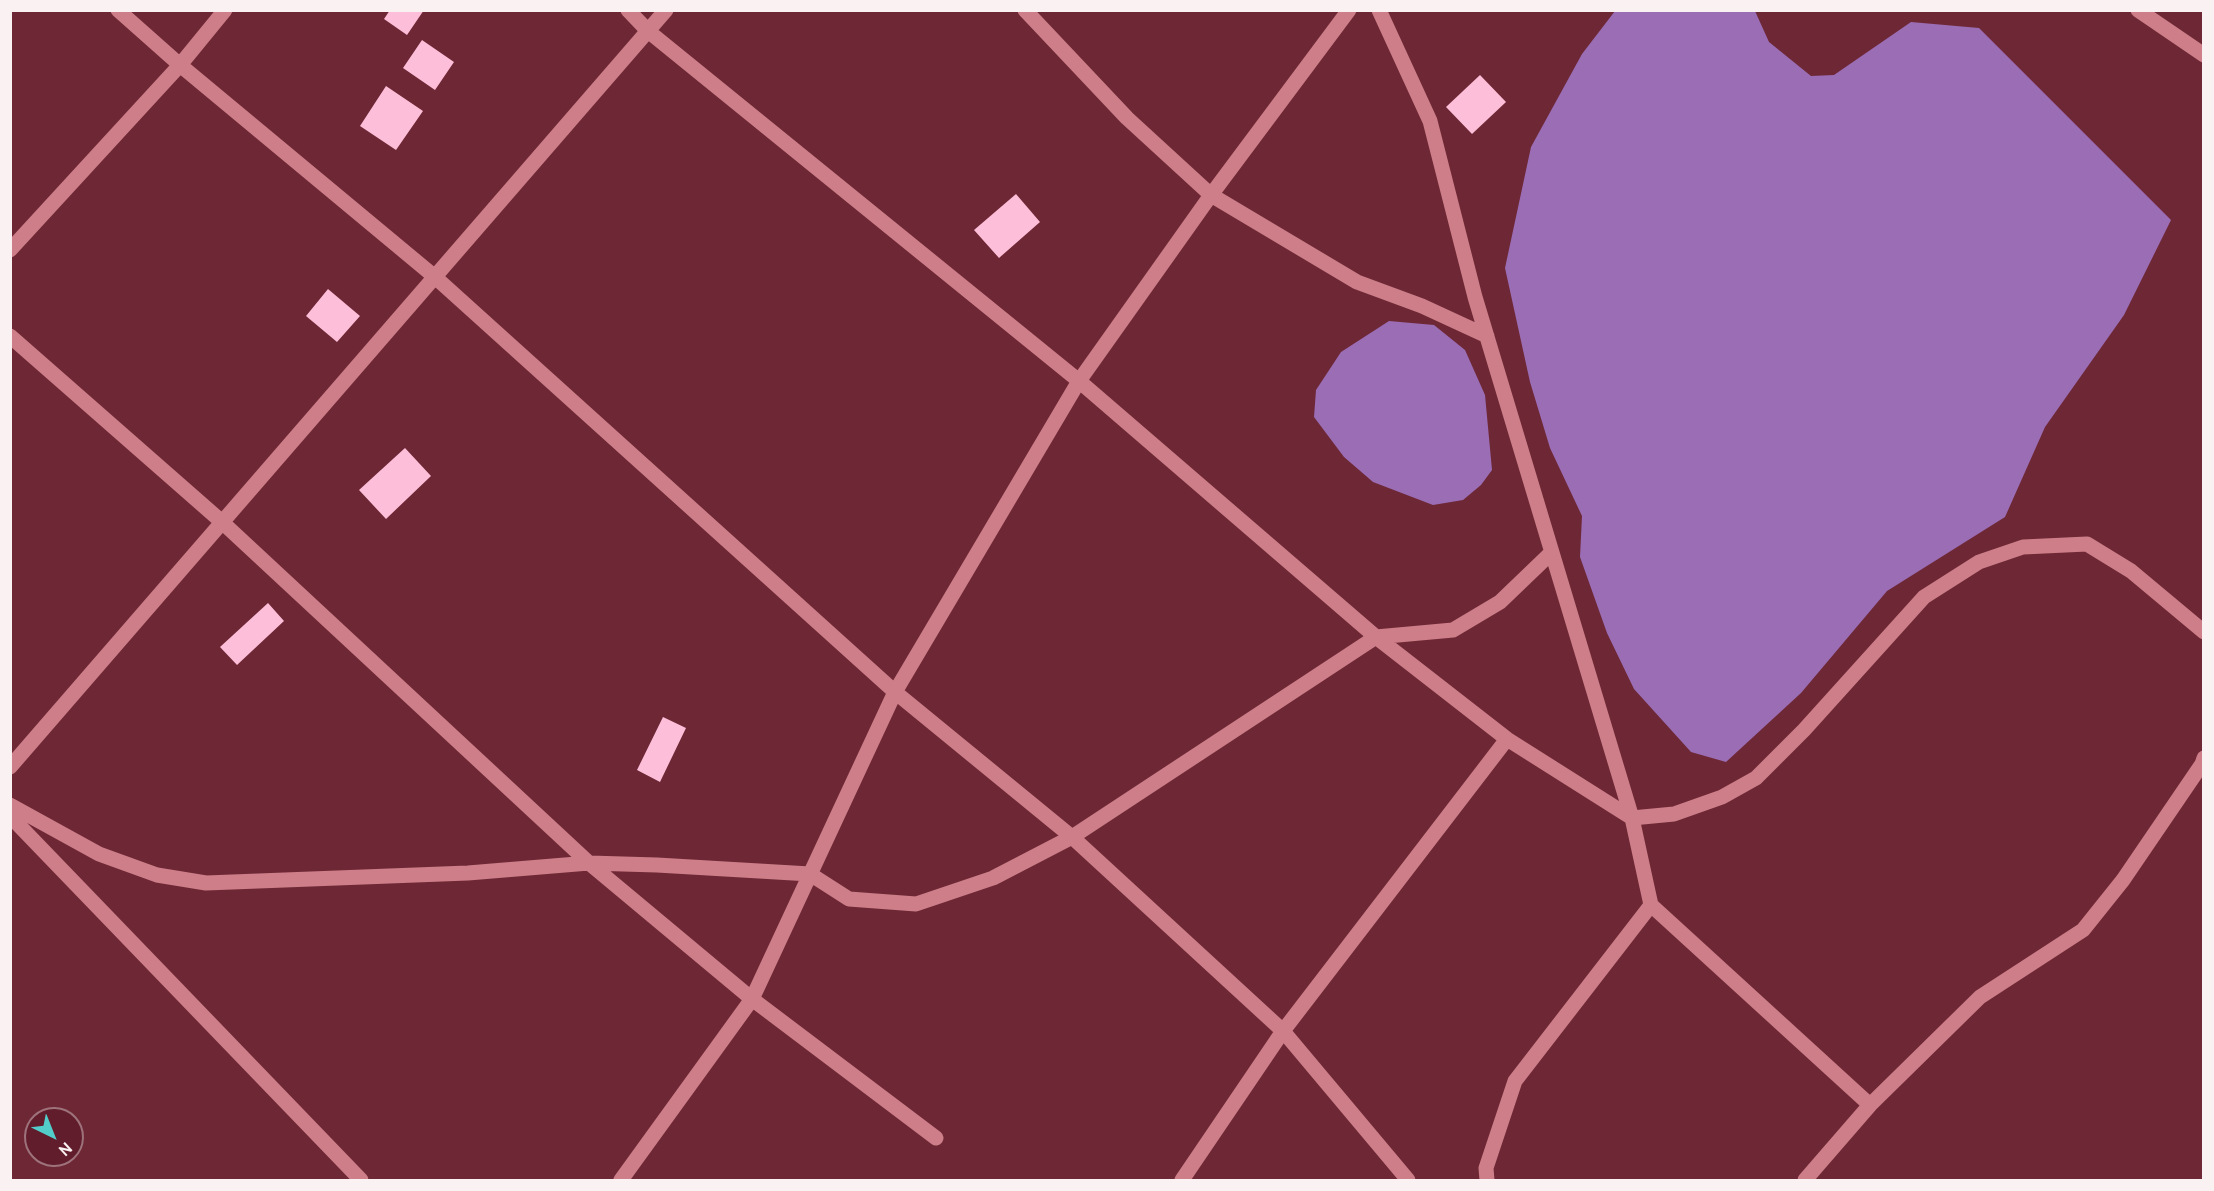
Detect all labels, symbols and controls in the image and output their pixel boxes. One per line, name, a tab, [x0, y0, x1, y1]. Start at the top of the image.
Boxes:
north arrow	[24, 1107, 84, 1167]
text: N	[55, 1138, 76, 1160]

